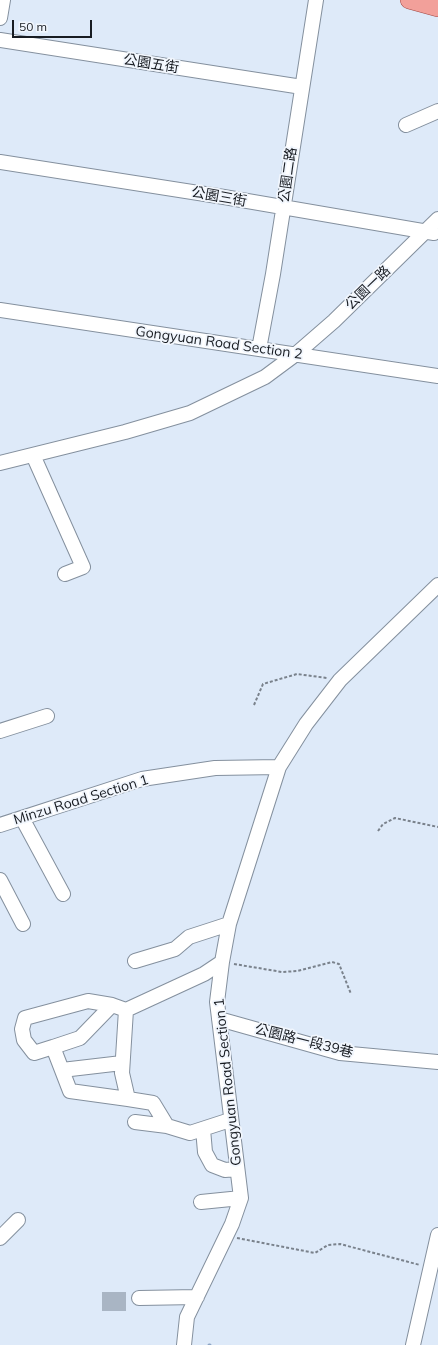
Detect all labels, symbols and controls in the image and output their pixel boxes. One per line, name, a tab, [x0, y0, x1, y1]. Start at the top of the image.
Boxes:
scale bar	[14, 12, 94, 38]
text: 50 m	[19, 19, 47, 34]
street label: 公園五街	[122, 51, 180, 77]
street label: 公園二路	[276, 146, 300, 204]
street label: 公園三街	[190, 184, 248, 210]
street label: 公園一路	[342, 263, 394, 313]
street label: Gongyuan Road Section 2	[134, 323, 304, 363]
street label: Minzu Road Section 1	[11, 771, 151, 829]
street label: Gongyuan Road Section 1	[211, 997, 245, 1167]
street label: 公園路一段39巷	[253, 1021, 355, 1061]

